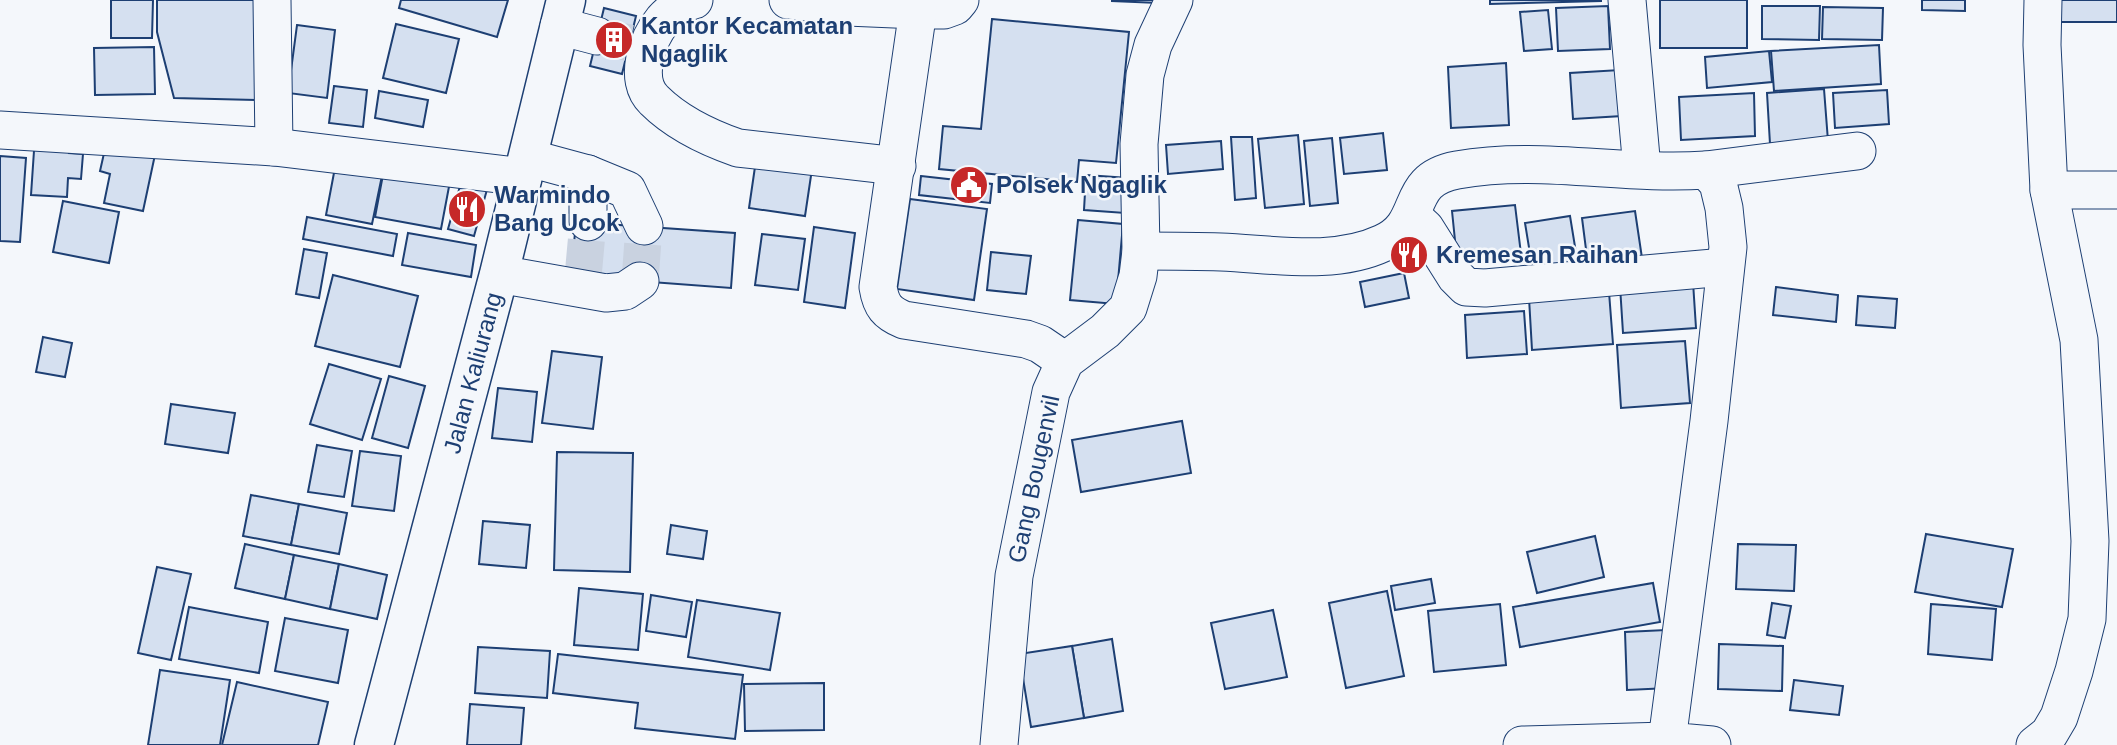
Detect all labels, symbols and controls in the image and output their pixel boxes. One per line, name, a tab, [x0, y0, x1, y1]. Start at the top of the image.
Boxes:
place label: Kantor Kecamatan Ngaglik	[641, 12, 853, 67]
building icon: Kantor Kecamatan Ngaglik	[593, 19, 635, 61]
public building icon: Polsek Ngaglik	[948, 164, 990, 206]
place label: Polsek Ngaglik	[996, 171, 1167, 198]
place label: Warmindo Bang Ucok	[494, 181, 620, 236]
restaurant icon: Warmindo Bang Ucok	[446, 188, 488, 230]
restaurant icon: Kremesan Raihan	[1388, 234, 1430, 276]
place label: Kremesan Raihan	[1436, 241, 1639, 268]
street label: Jalan Kaliurang	[438, 289, 507, 456]
street label: Gang Bougenvil	[1003, 393, 1064, 565]

